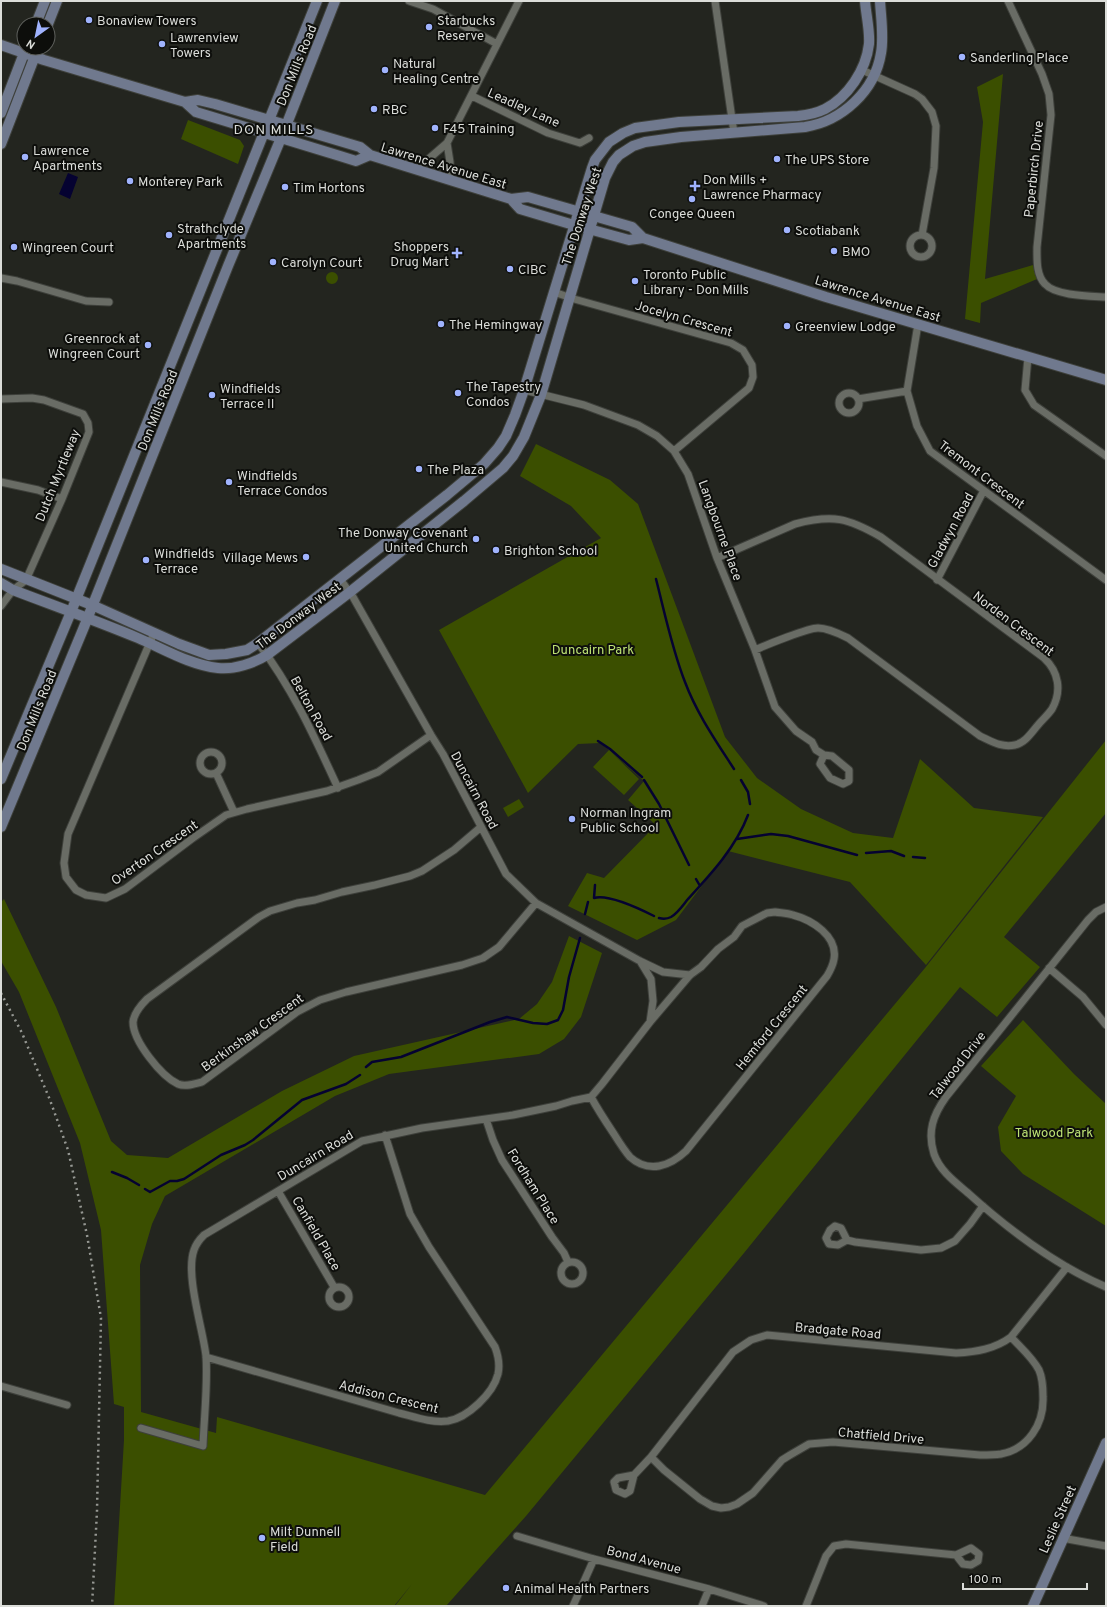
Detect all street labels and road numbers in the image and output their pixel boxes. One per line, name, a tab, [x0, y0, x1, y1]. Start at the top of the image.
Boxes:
street label: Don Mills Road	[274, 23, 321, 109]
street label: Leadley Lane	[485, 86, 562, 132]
street label: Paperbirch Drive	[1022, 120, 1048, 219]
street label: Lawrence Avenue East	[379, 140, 508, 194]
street label: The Donway West	[559, 165, 606, 268]
street label: Lawrence Avenue East	[813, 273, 942, 327]
street label: Jocelyn Crescent	[633, 298, 734, 342]
street label: Don Mills Road	[135, 368, 182, 454]
street label: Dutch Myrtleway	[33, 427, 85, 524]
street label: Tremont Crescent	[935, 438, 1027, 513]
street label: Langbourne Place	[693, 478, 745, 583]
street label: Gladwyn Road	[925, 490, 978, 572]
street label: The Donway West	[254, 579, 345, 654]
street label: Norden Crescent	[969, 589, 1057, 660]
street label: Don Mills Road	[14, 668, 61, 754]
street label: Belton Road	[286, 674, 335, 744]
street label: Duncairn Road	[446, 749, 500, 833]
street label: Overton Crescent	[109, 818, 202, 890]
street label: Hemford Crescent	[733, 982, 812, 1074]
street label: Berkinshaw Crescent	[199, 991, 308, 1076]
street label: Talwood Drive	[927, 1029, 990, 1104]
street label: Duncairn Road	[275, 1128, 357, 1186]
street label: Fordham Place	[503, 1146, 562, 1228]
street label: Canfield Place	[287, 1194, 343, 1274]
street label: Bradgate Road	[794, 1320, 882, 1344]
street label: Addison Crescent	[337, 1378, 440, 1418]
street label: Chatfield Drive	[837, 1425, 925, 1449]
street label: Leslie Street	[1037, 1483, 1081, 1556]
street label: Bond Avenue	[604, 1543, 683, 1579]

